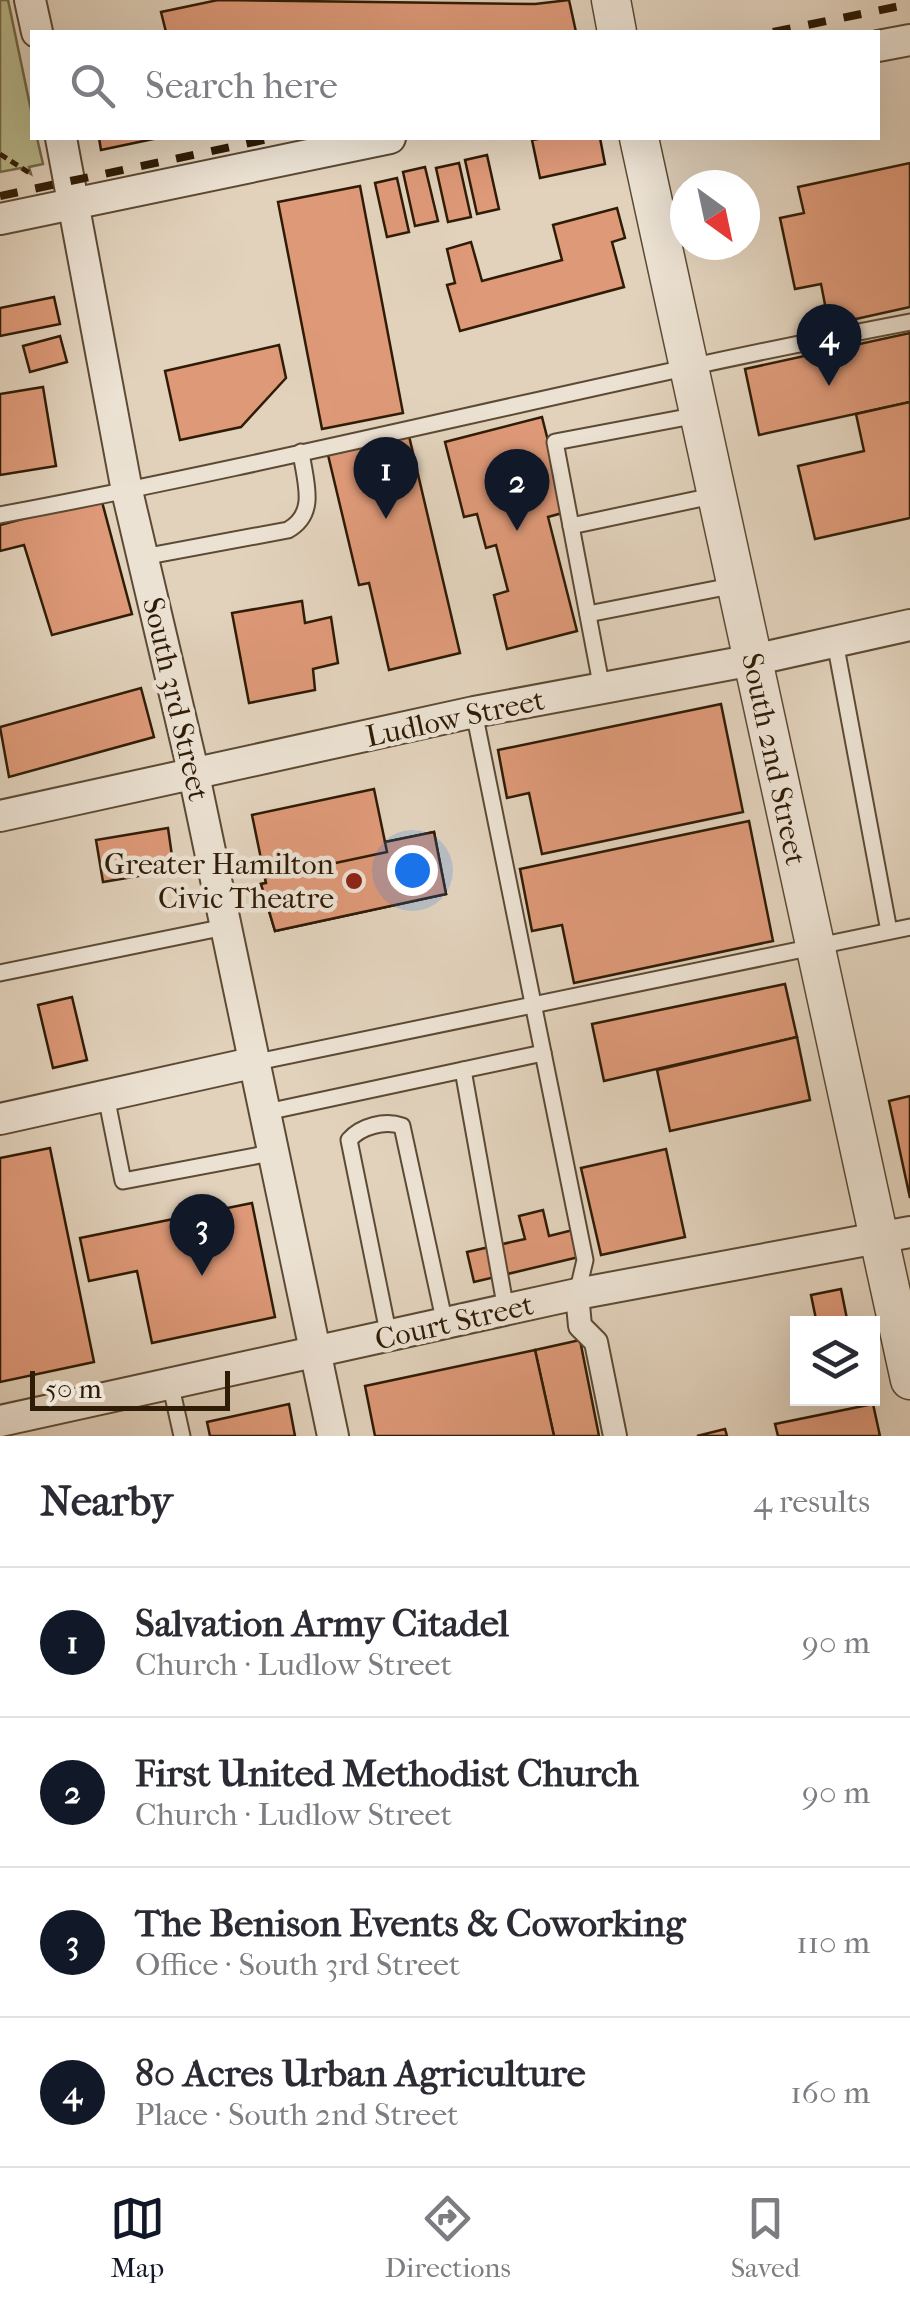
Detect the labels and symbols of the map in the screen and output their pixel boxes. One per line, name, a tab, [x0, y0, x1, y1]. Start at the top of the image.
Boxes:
north arrow	[670, 170, 760, 260]
pin: 4	[796, 304, 862, 386]
pin: 1	[354, 436, 418, 519]
pin: 2	[484, 448, 550, 531]
street label: South 3rd Street	[135, 594, 216, 805]
street label: South 2nd Street	[734, 650, 813, 869]
street label: Ludlow Street	[363, 682, 548, 755]
your location	[387, 845, 438, 896]
place label: Greater Hamilton Civic Theatre	[104, 847, 335, 916]
marker: Greater Hamilton Civic Theatre	[343, 870, 365, 892]
pin: 3	[170, 1194, 234, 1276]
street label: Court Street	[372, 1287, 537, 1358]
scale bar	[30, 1366, 230, 1410]

